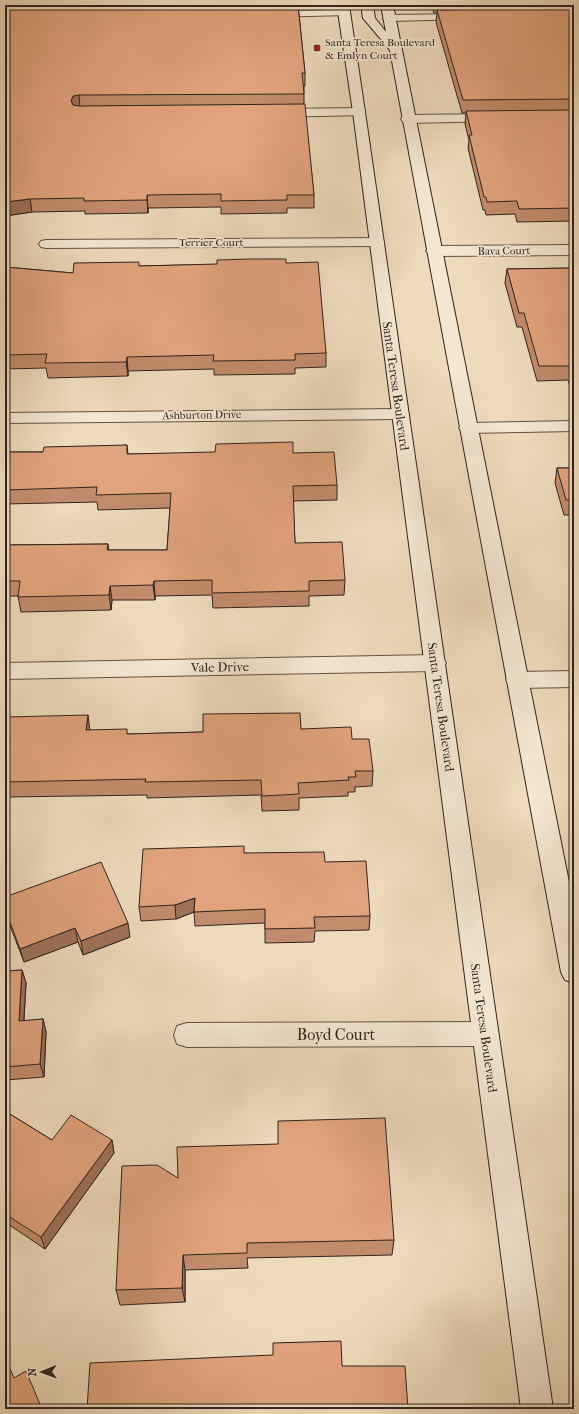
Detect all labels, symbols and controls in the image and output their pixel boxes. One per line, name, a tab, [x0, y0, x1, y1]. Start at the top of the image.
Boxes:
place label: Santa Teresa Boulevard & Emlyn Court	[325, 36, 436, 62]
marker: Santa Teresa Boulevard & Emlyn Court	[312, 43, 322, 53]
street label: Terrier Court	[179, 236, 243, 249]
street label: Bava Court	[478, 244, 531, 258]
street label: Santa Teresa Boulevard	[380, 321, 413, 452]
street label: Ashburton Drive	[161, 408, 242, 422]
street label: Santa Teresa Boulevard	[425, 642, 458, 773]
street label: Vale Drive	[190, 659, 250, 675]
street label: Santa Teresa Boulevard	[468, 963, 501, 1094]
street label: Boyd Court	[297, 1025, 376, 1044]
north arrow	[22, 1352, 62, 1392]
text: N	[26, 1367, 39, 1376]

